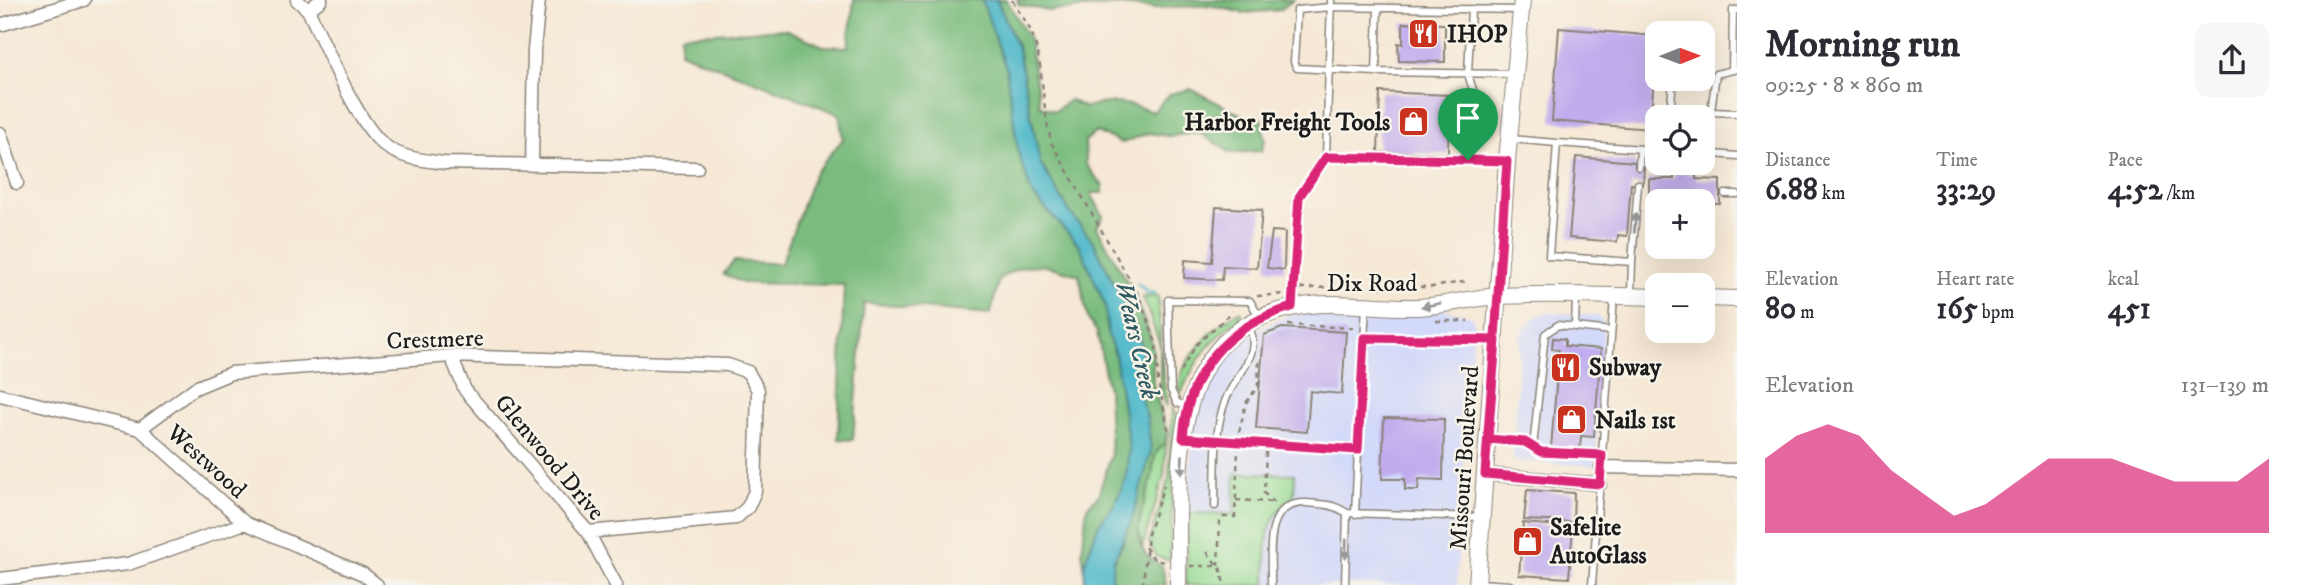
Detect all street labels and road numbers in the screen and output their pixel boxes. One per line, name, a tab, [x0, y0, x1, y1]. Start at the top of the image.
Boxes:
street label: Dix Road	[1327, 269, 1417, 299]
street label: Crestmere	[386, 323, 484, 357]
street label: Missouri Boulevard	[1444, 365, 1486, 551]
street label: Glenwood Drive	[488, 388, 611, 527]
street label: Westwood	[159, 417, 252, 505]

